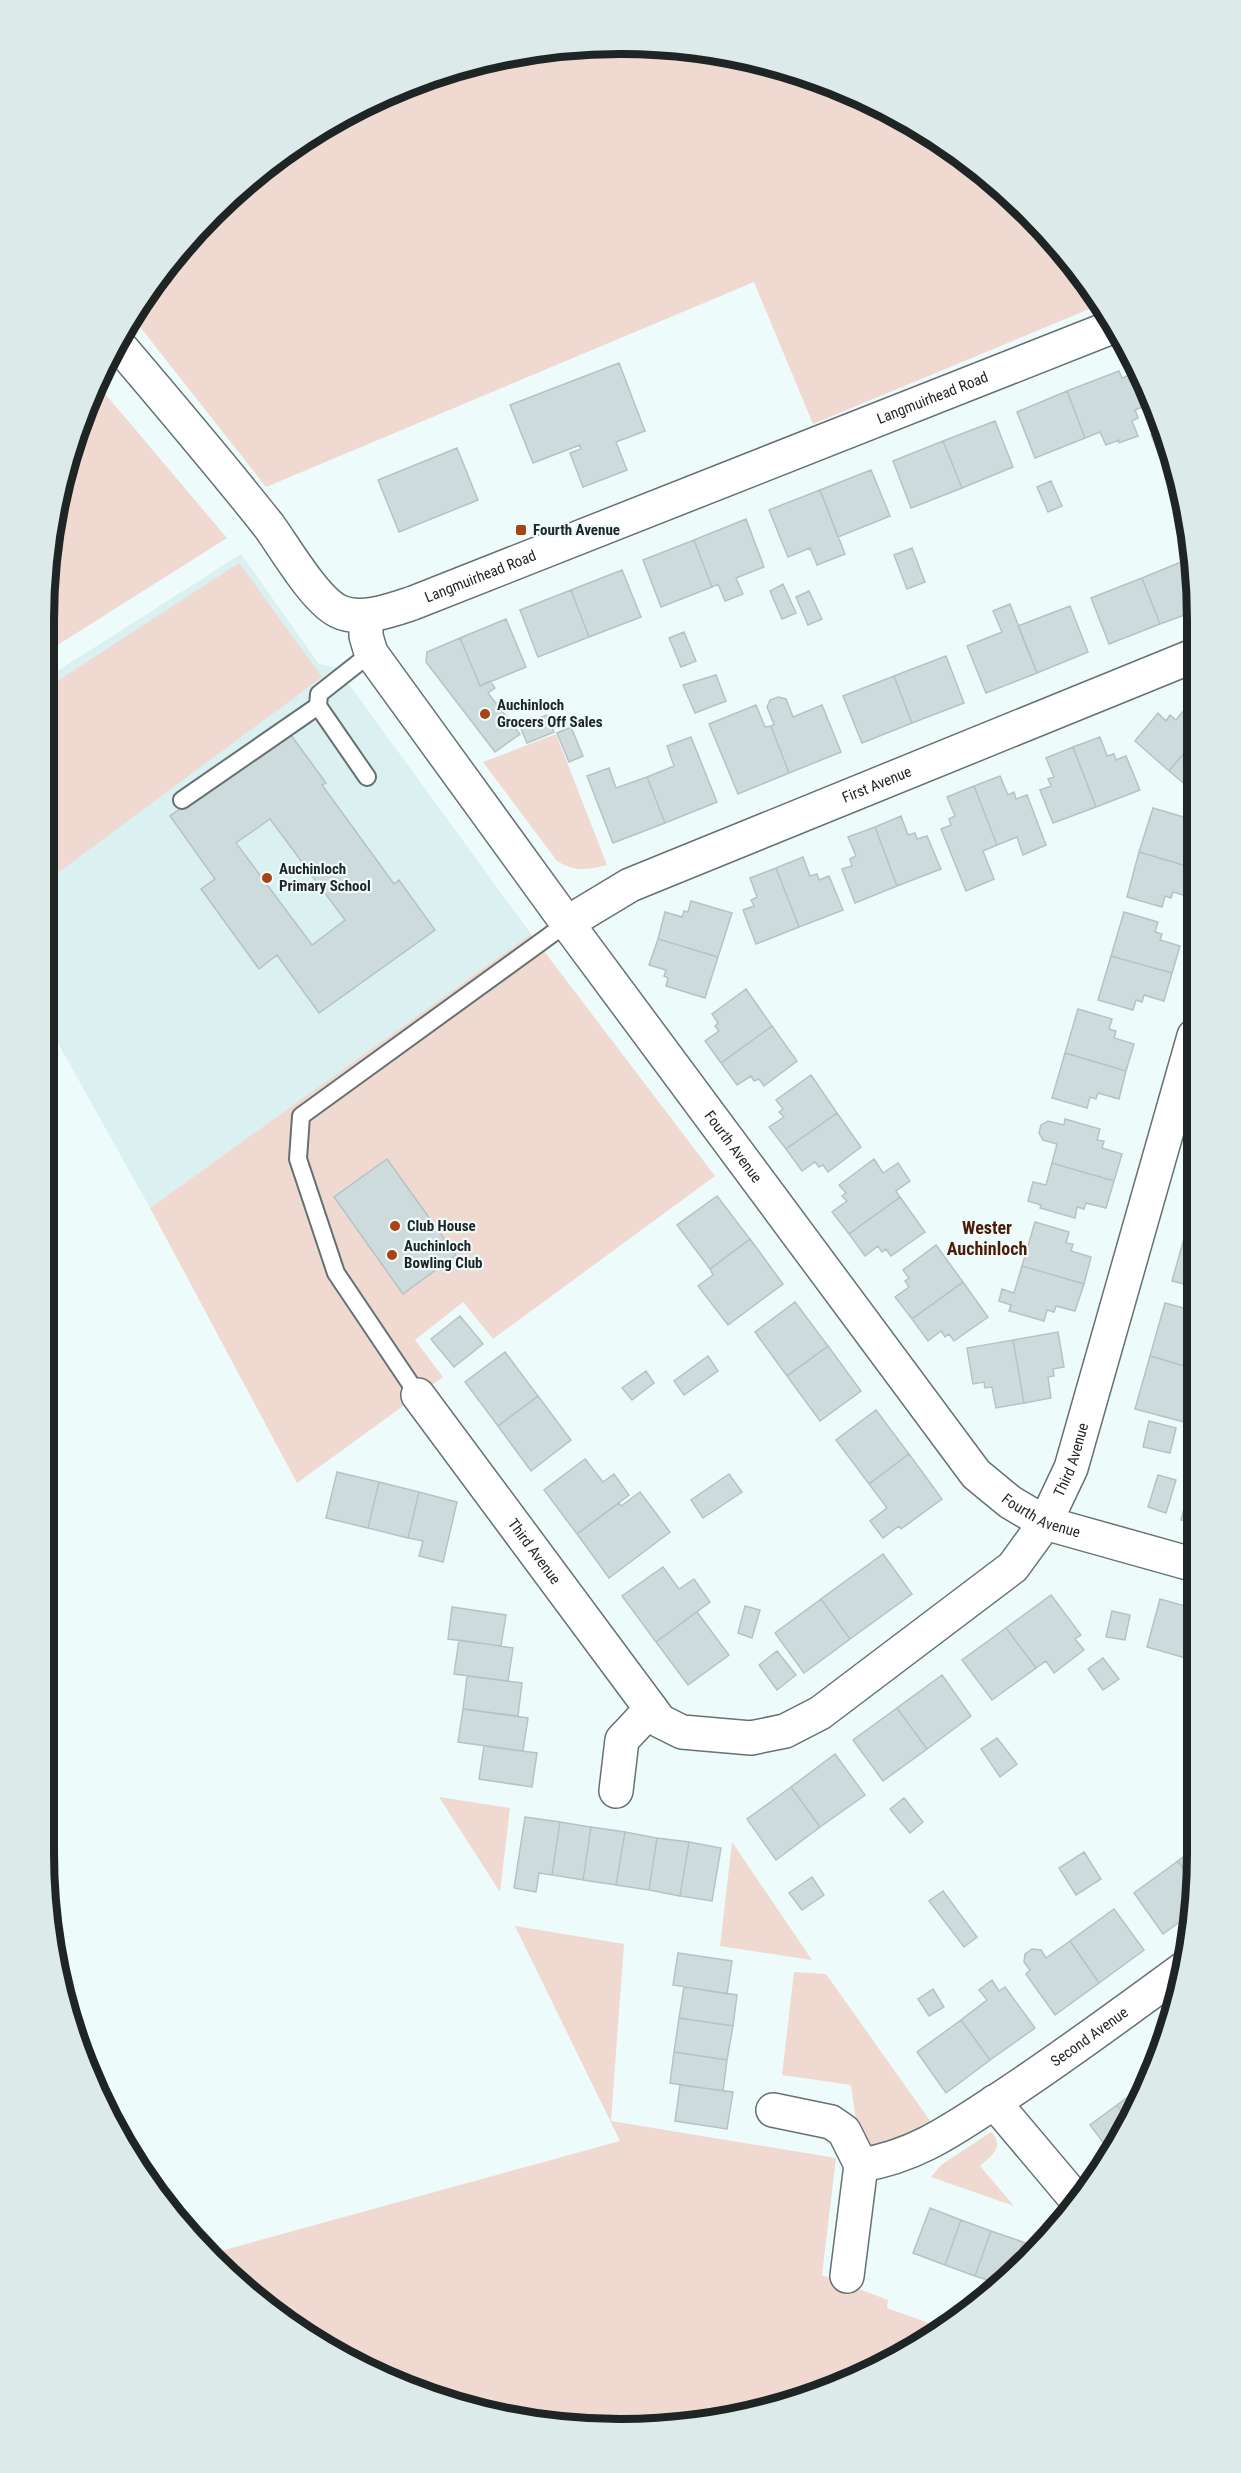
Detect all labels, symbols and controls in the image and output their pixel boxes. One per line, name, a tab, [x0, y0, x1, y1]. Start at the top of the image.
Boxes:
street label: Langmuirhead Road	[874, 368, 991, 428]
place label: Fourth Avenue	[533, 521, 620, 539]
marker: Fourth Avenue	[514, 523, 528, 537]
street label: Langmuirhead Road	[422, 546, 539, 606]
place label: Auchinloch Grocers Off Sales	[497, 696, 603, 731]
marker: Auchinloch Grocers Off Sales	[478, 707, 492, 721]
street label: First Avenue	[839, 762, 914, 807]
place label: Auchinloch Primary School	[279, 860, 371, 895]
marker: Auchinloch Primary School	[260, 871, 274, 885]
street label: Fourth Avenue	[700, 1107, 766, 1186]
place label: Club House	[407, 1217, 476, 1235]
district label: Wester Auchinloch	[947, 1217, 1027, 1259]
marker: Club House	[388, 1219, 402, 1233]
place label: Auchinloch Bowling Club	[404, 1237, 482, 1272]
marker: Auchinloch Bowling Club	[385, 1248, 399, 1262]
street label: Third Avenue	[1050, 1421, 1092, 1500]
street label: Fourth Avenue	[998, 1490, 1082, 1541]
street label: Third Avenue	[504, 1515, 564, 1588]
street label: Second Avenue	[1047, 2003, 1132, 2071]

